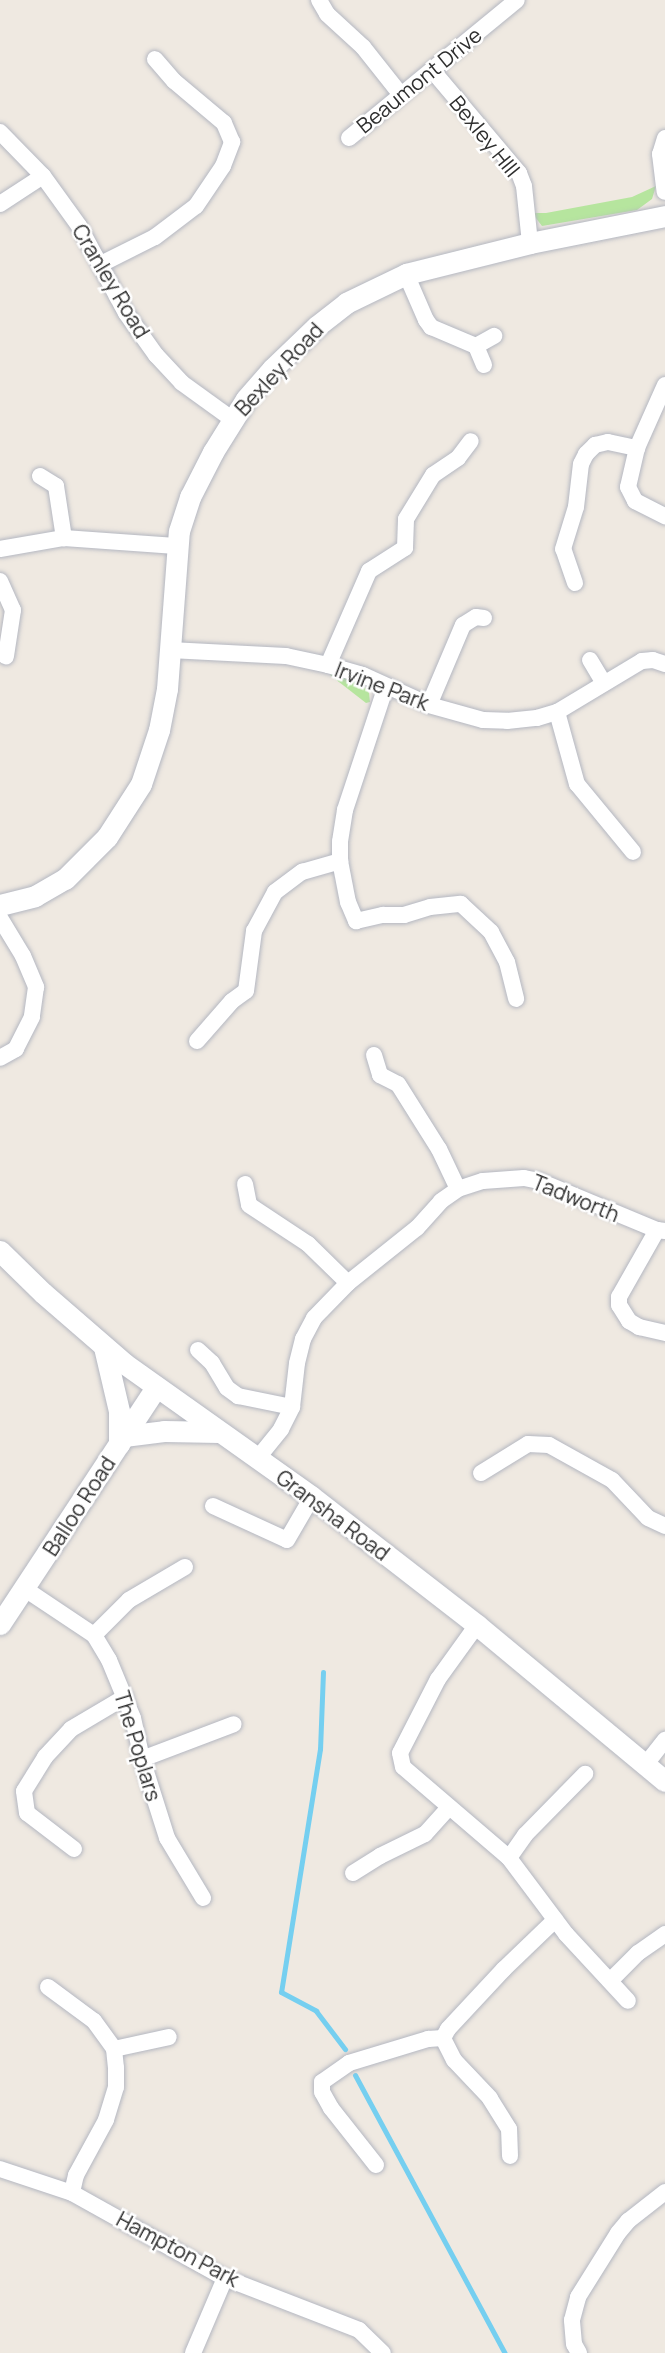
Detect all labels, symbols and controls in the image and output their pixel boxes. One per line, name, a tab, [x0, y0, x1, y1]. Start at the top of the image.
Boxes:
street label: Beaumont Drive	[351, 22, 487, 138]
street label: Bexley HIll	[445, 90, 525, 182]
street label: Cranley Road	[67, 220, 155, 342]
street label: Bexley Road	[230, 317, 328, 421]
street label: Irvine Park	[331, 657, 433, 715]
street label: Tadworth	[529, 1169, 623, 1227]
street label: Balloo Road	[38, 1452, 120, 1560]
street label: Gransha Road	[271, 1464, 395, 1566]
street label: The Poplars	[109, 1688, 167, 1804]
street label: Hampton Park	[112, 2206, 244, 2292]

